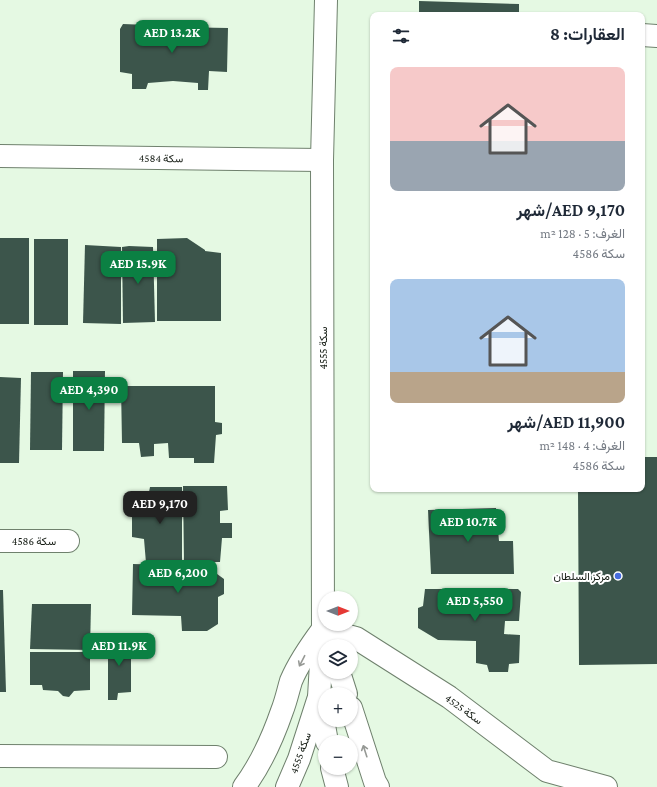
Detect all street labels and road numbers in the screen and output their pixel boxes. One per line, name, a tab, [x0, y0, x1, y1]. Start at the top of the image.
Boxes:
street label: سكة 4584	[139, 152, 184, 164]
street label: سكة 4555	[317, 326, 329, 369]
street label: سكة 4586	[12, 535, 56, 547]
street label: سكة 4525	[443, 692, 485, 727]
street label: سكة 4555	[287, 730, 313, 775]

